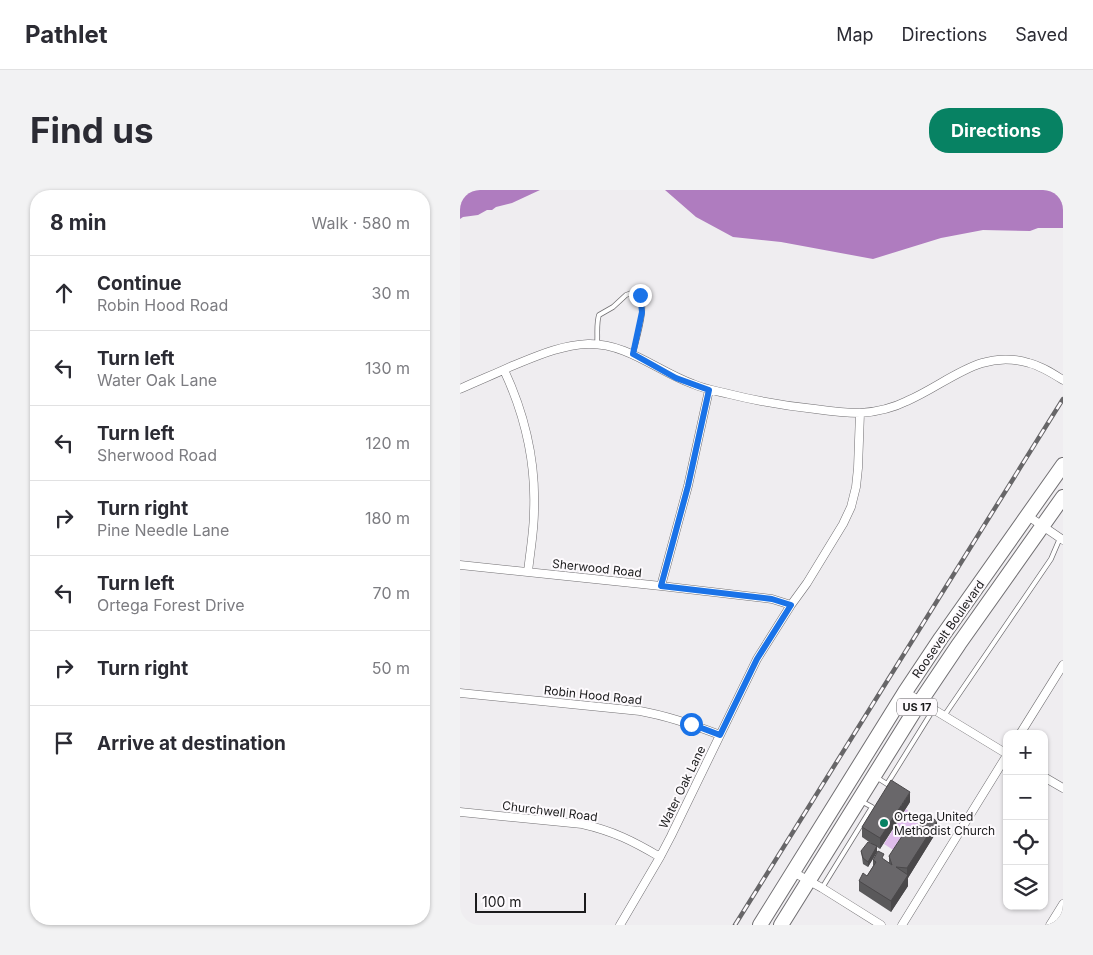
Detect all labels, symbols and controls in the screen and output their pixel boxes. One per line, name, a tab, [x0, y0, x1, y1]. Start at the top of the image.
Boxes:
text: Pathlet	[25, 20, 108, 49]
text: Map	[836, 24, 874, 45]
text: Directions	[902, 24, 987, 45]
text: Saved	[1015, 24, 1068, 45]
button: Directions	[929, 108, 1063, 153]
text: Find us	[30, 109, 154, 151]
text: 8 min	[50, 210, 107, 235]
text: Walk · 580 m	[312, 213, 410, 233]
text: Continue	[97, 272, 182, 295]
icon: ahead	[50, 279, 78, 307]
text: 30 m	[372, 283, 410, 303]
route end	[629, 284, 652, 307]
text: Robin Hood Road	[97, 295, 228, 315]
text: Turn left	[97, 347, 175, 370]
icon: left	[50, 354, 78, 382]
text: 130 m	[365, 358, 410, 378]
text: Water Oak Lane	[97, 370, 217, 390]
text: Turn left	[97, 422, 175, 445]
icon: left	[50, 429, 78, 457]
text: 120 m	[365, 433, 410, 453]
text: Sherwood Road	[97, 445, 217, 465]
text: Turn right	[97, 497, 188, 520]
icon: right	[50, 504, 78, 532]
text: 180 m	[365, 508, 410, 528]
text: Pine Needle Lane	[97, 520, 229, 540]
street label: Sherwood Road	[551, 556, 643, 580]
text: Turn left	[97, 572, 175, 595]
street label: Roosevelt Boulevard	[909, 577, 987, 681]
icon: left	[50, 579, 78, 607]
text: 70 m	[373, 583, 410, 603]
text: Ortega Forest Drive	[97, 595, 245, 615]
icon: right	[50, 654, 78, 682]
text: Turn right	[97, 657, 188, 680]
text: 50 m	[372, 658, 410, 678]
street label: Robin Hood Road	[543, 682, 643, 708]
road number: US 17	[897, 698, 937, 716]
route start	[680, 713, 703, 736]
icon: arrive	[50, 729, 78, 757]
map controls	[1003, 730, 1048, 910]
button: +	[1003, 730, 1048, 775]
text: Arrive at destination	[97, 732, 286, 755]
street label: Water Oak Lane	[656, 743, 708, 831]
button: −	[1003, 775, 1048, 820]
street label: Churchwell Road	[501, 798, 599, 824]
place label: Ortega United Methodist Church	[894, 809, 995, 838]
marker: Ortega United Methodist Church	[878, 817, 890, 829]
button: locate	[1003, 820, 1048, 865]
button: layers	[1003, 865, 1048, 910]
scale bar	[475, 890, 586, 913]
text: 100 m	[482, 893, 522, 910]

